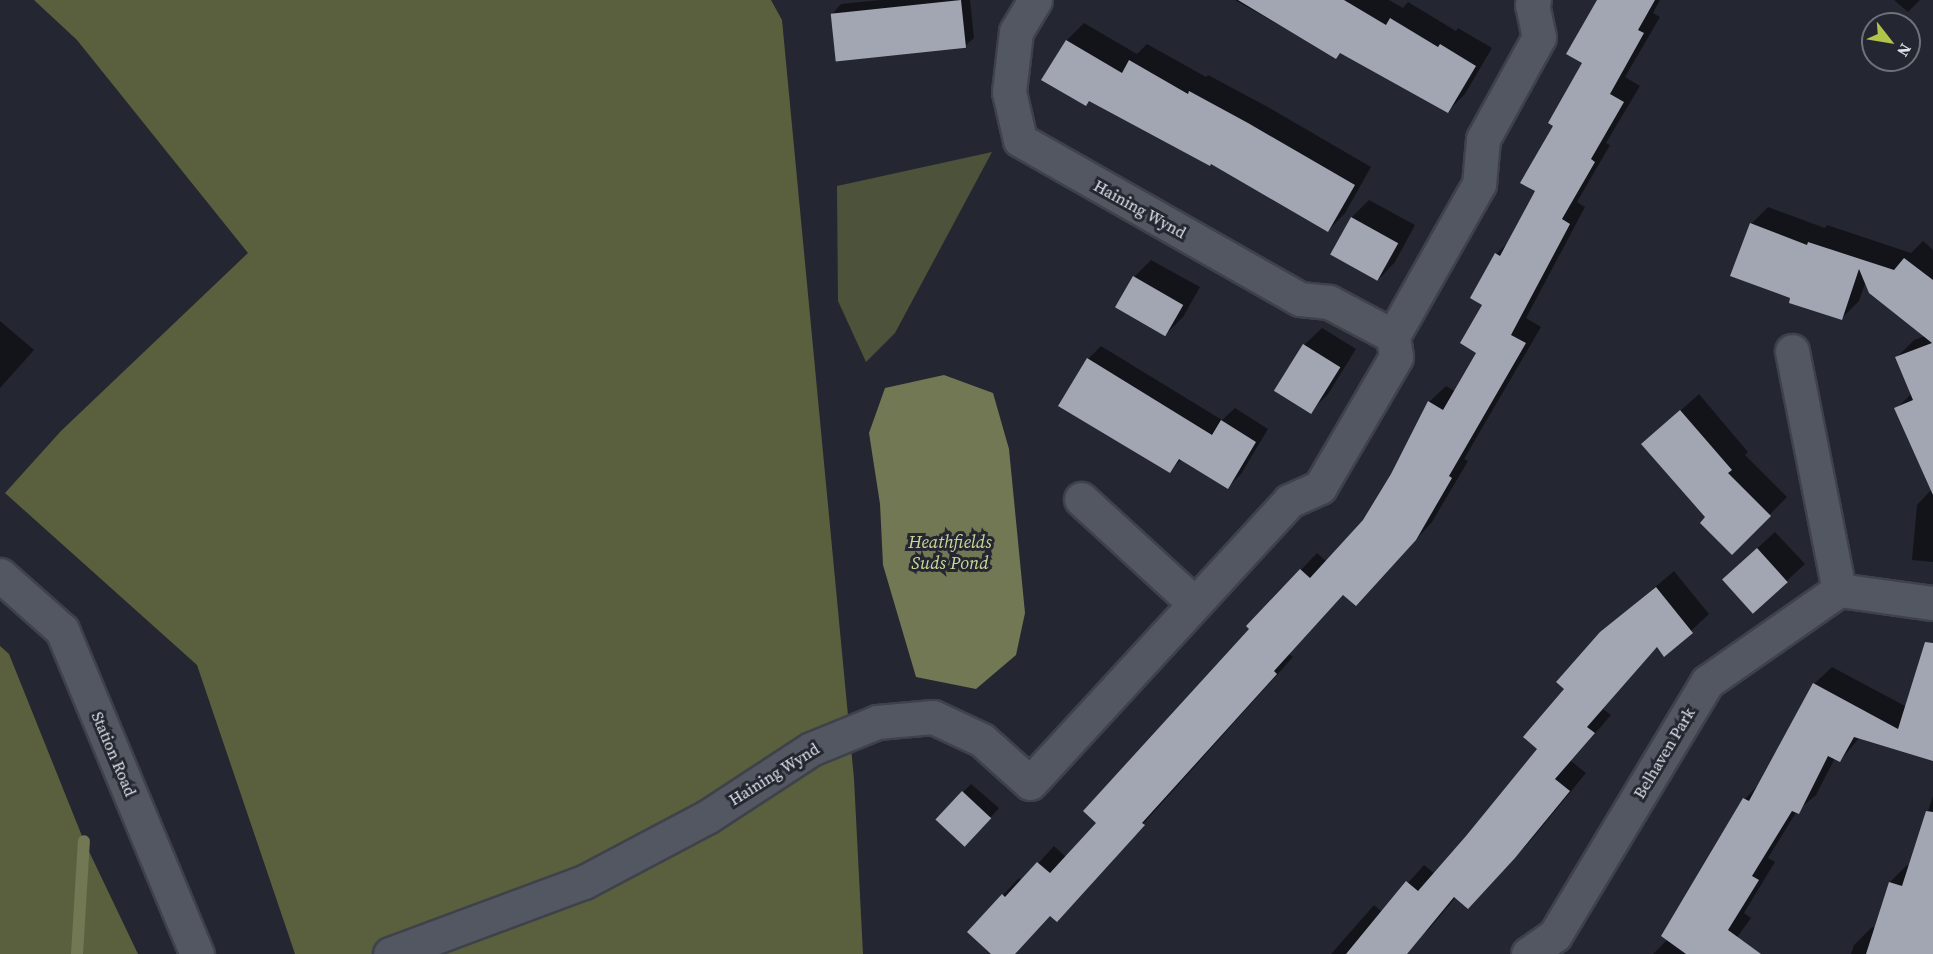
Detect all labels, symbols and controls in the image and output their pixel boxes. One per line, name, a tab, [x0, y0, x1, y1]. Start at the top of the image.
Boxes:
north arrow	[1861, 12, 1921, 72]
text: N	[1892, 40, 1917, 61]
street label: Haining Wynd	[1090, 176, 1190, 242]
water label: Heathfields Suds Pond	[908, 532, 992, 574]
street label: Belhaven Park	[1629, 704, 1699, 802]
street label: Station Road	[88, 709, 140, 799]
street label: Haining Wynd	[725, 739, 823, 809]

